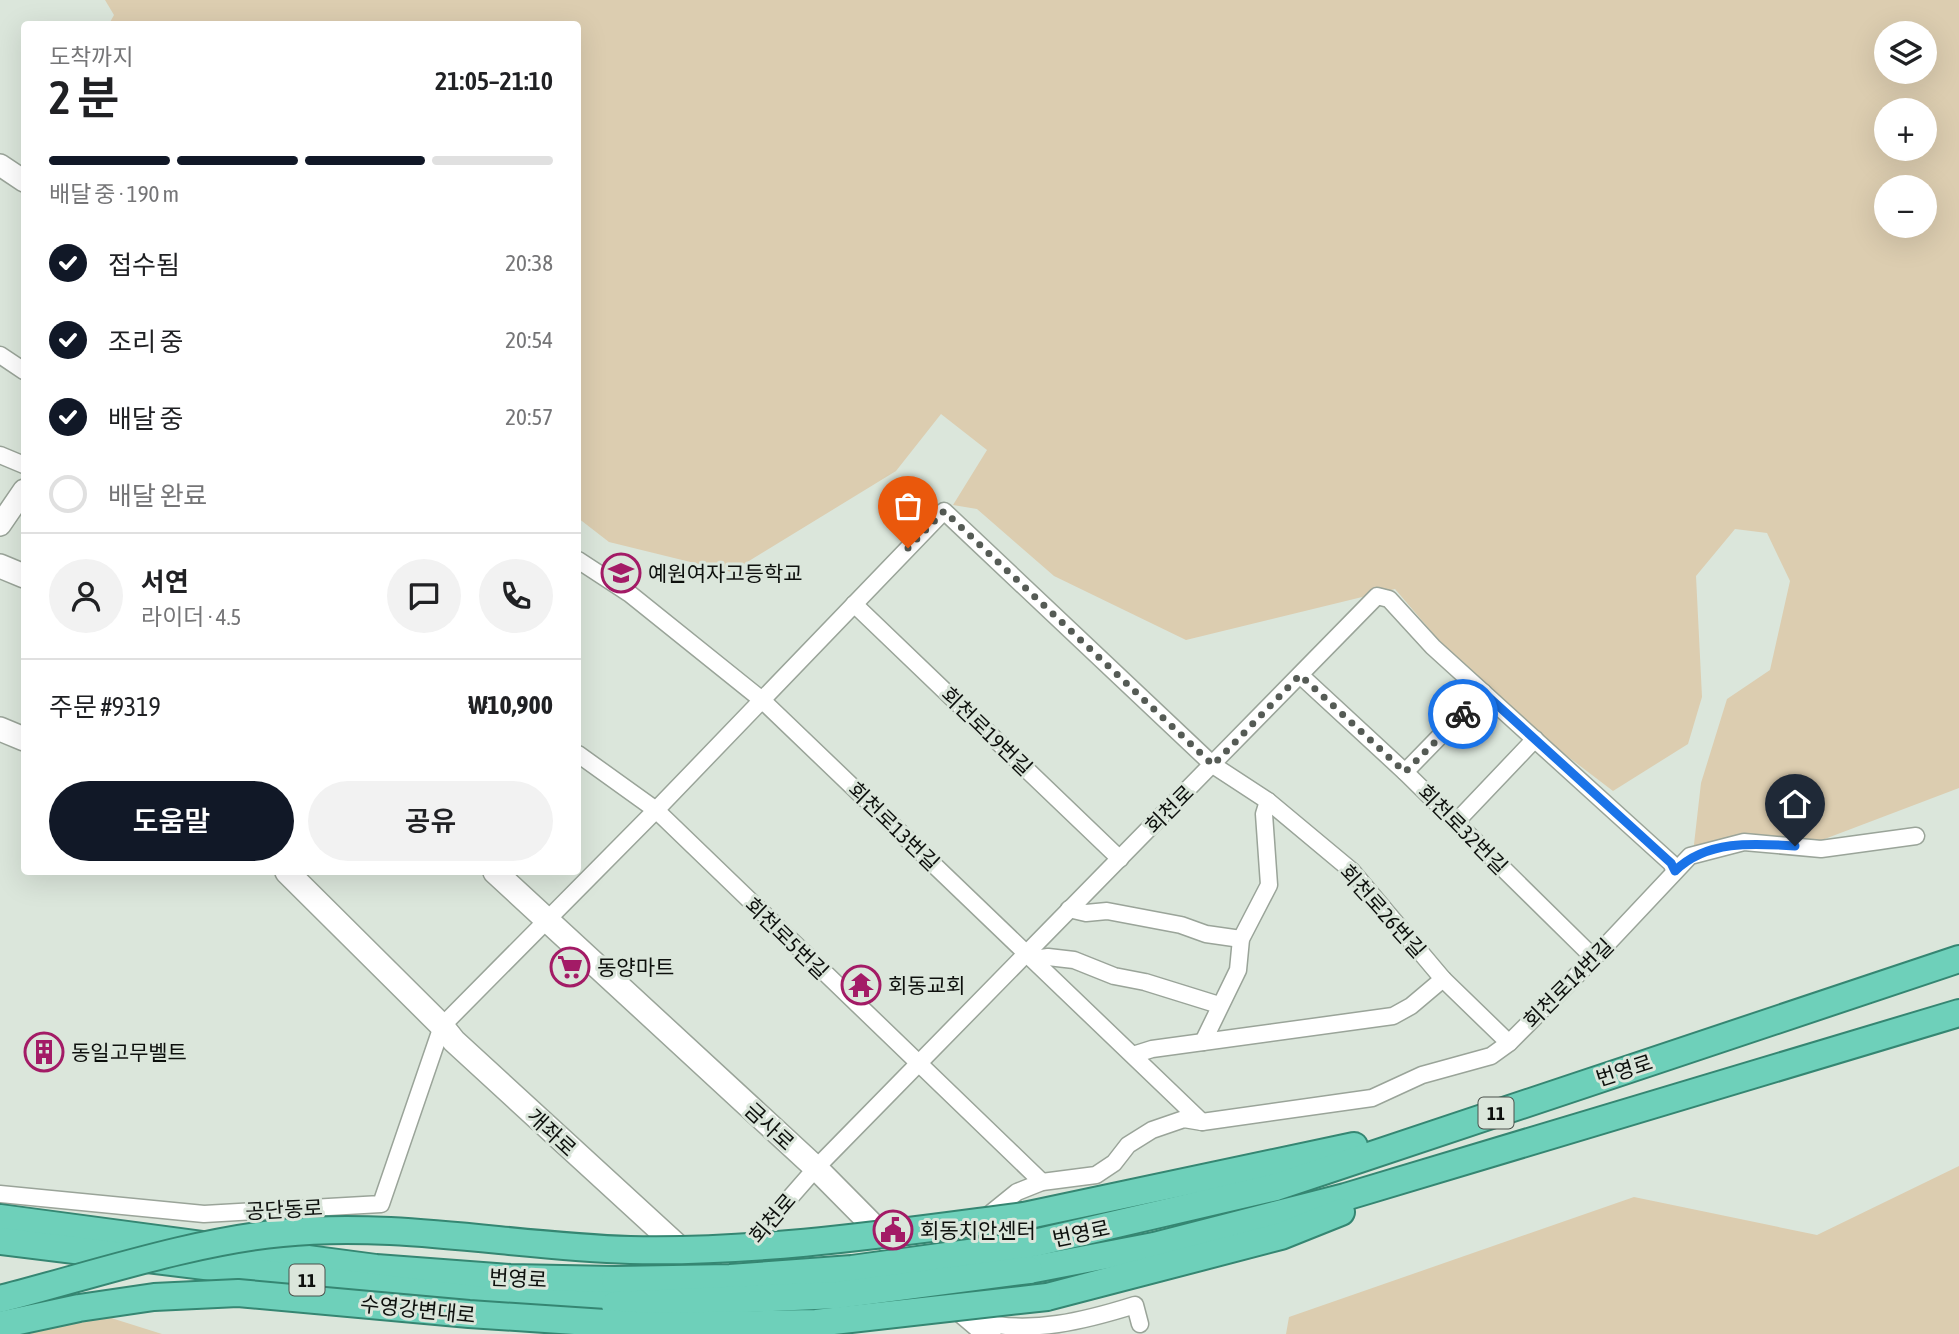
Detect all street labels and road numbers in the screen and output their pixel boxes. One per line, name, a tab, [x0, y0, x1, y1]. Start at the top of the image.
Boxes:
street label: 회천로19번길	[937, 682, 1037, 780]
street label: 회천로13번길	[844, 777, 944, 875]
street label: 회천로32번길	[1413, 779, 1513, 879]
street label: 회천로	[1140, 780, 1198, 838]
street label: 회천로26번길	[1335, 860, 1431, 962]
street label: 회천로5번길	[740, 892, 834, 984]
street label: 회천로14번길	[1518, 933, 1618, 1033]
street label: 번영로	[1593, 1050, 1655, 1090]
street label: 금사로	[741, 1097, 799, 1155]
road number: 11	[1478, 1098, 1514, 1128]
street label: 개좌로	[523, 1103, 581, 1161]
street label: 회천로	[744, 1188, 800, 1248]
street label: 공단동로	[245, 1195, 323, 1223]
street label: 번영로	[1050, 1215, 1112, 1251]
road number: 11	[290, 1264, 324, 1296]
street label: 번영로	[488, 1264, 548, 1292]
street label: 수영강변대로	[359, 1291, 477, 1327]

